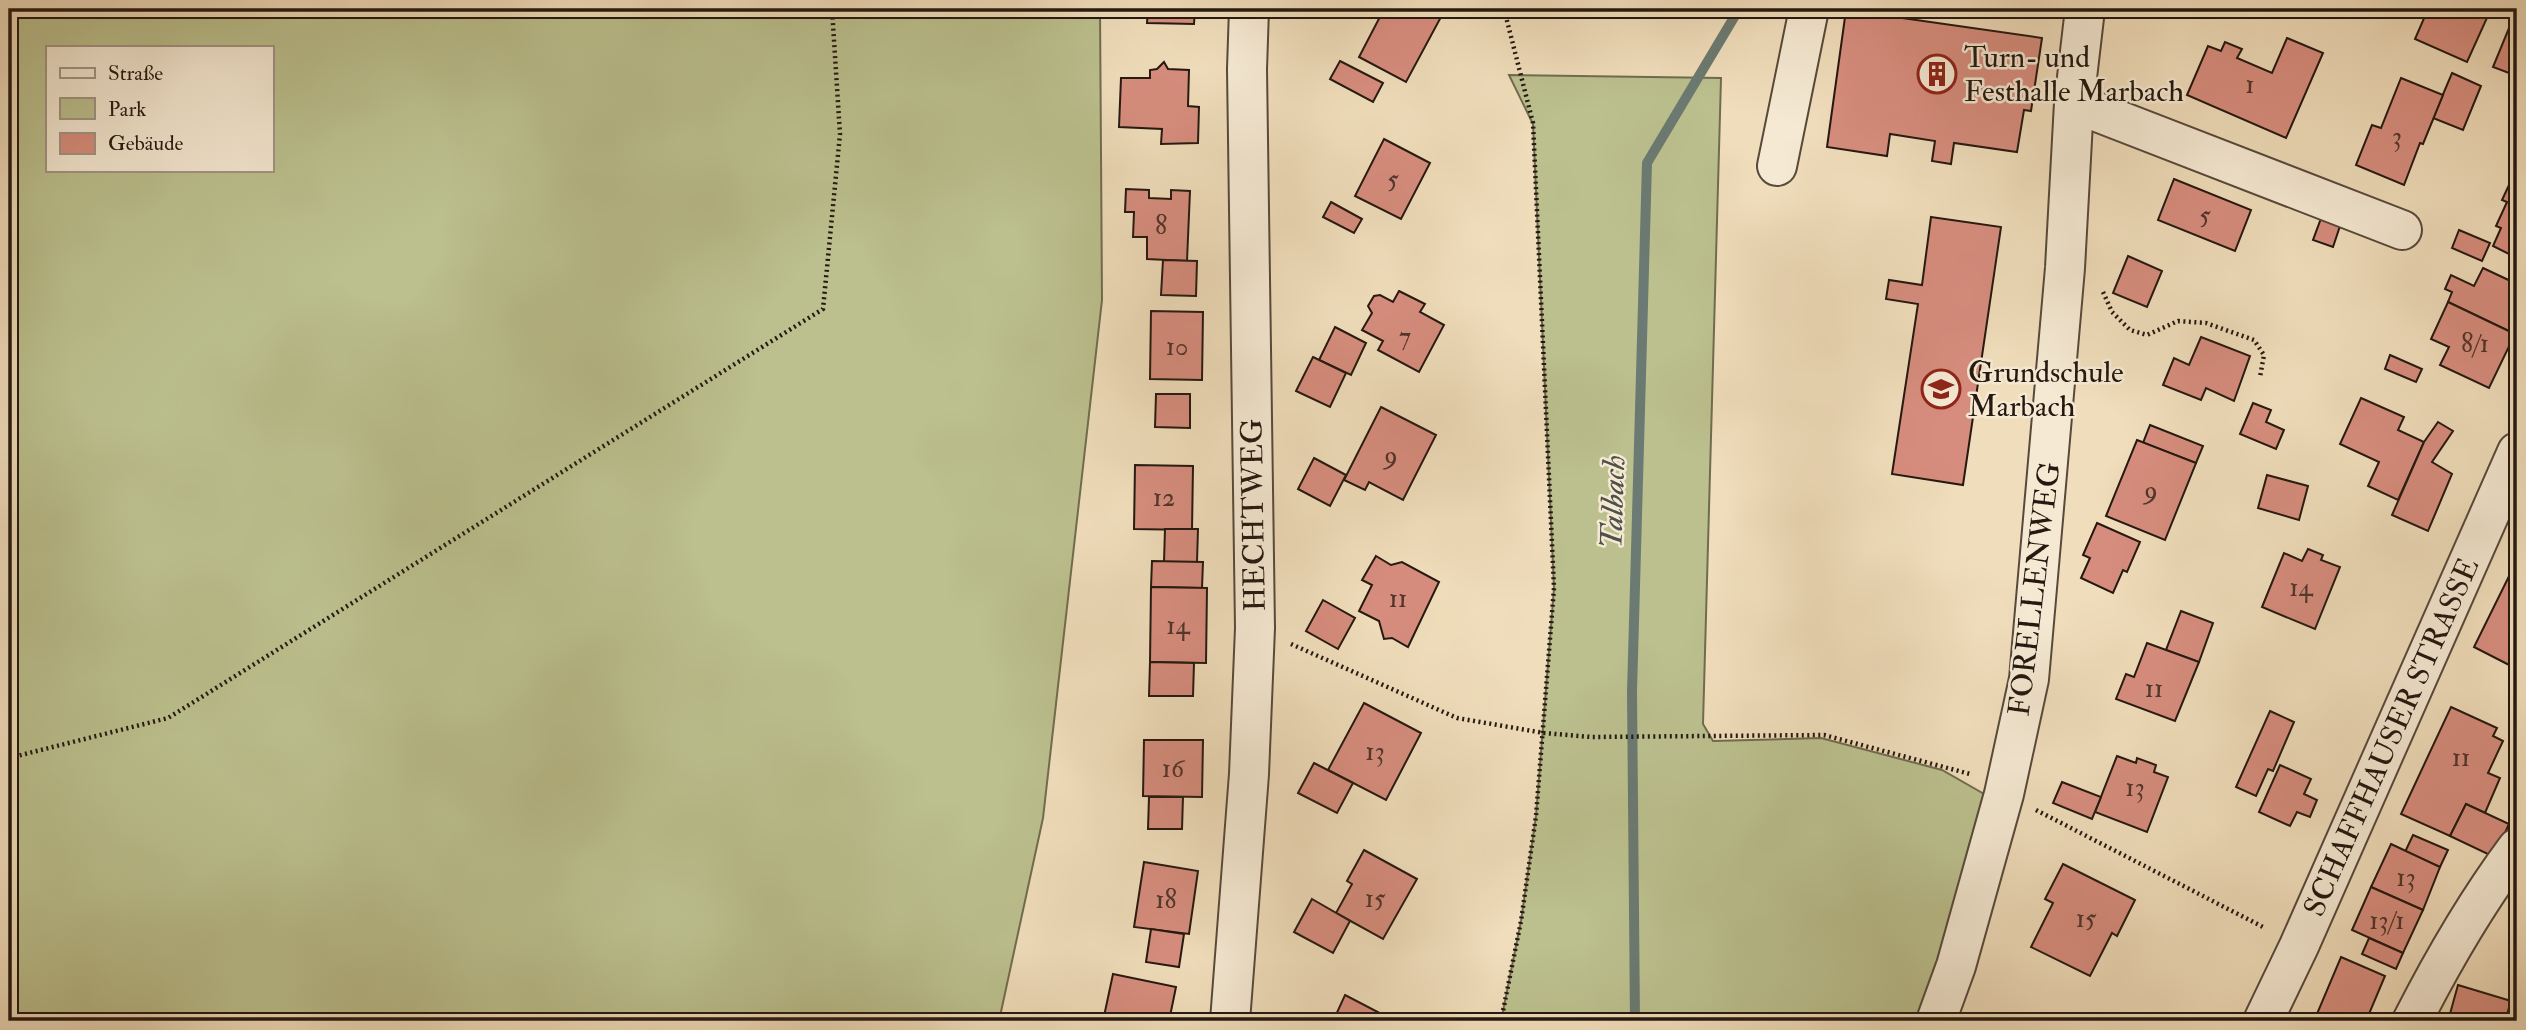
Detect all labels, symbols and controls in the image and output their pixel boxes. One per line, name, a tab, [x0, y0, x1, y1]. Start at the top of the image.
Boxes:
place label: Turn- und Festhalle Marbach	[1964, 39, 2184, 110]
legend	[46, 46, 273, 172]
building icon: Turn- und Festhalle Marbach	[1916, 53, 1958, 95]
text: Straße	[108, 60, 163, 87]
house number: 1	[2245, 69, 2255, 101]
text: Park	[108, 96, 146, 123]
house number: 3	[2392, 121, 2402, 153]
text: Gebäude	[108, 130, 184, 157]
house number: 5	[1387, 164, 1399, 196]
house number: 5	[2199, 200, 2211, 232]
house number: 8	[1155, 210, 1167, 242]
house number: 7	[1399, 321, 1411, 353]
house number: 8/1	[2461, 328, 2489, 360]
house number: 10	[1166, 331, 1188, 363]
place label: Grundschule Marbach	[1968, 354, 2124, 425]
school or university icon: Grundschule Marbach	[1920, 368, 1962, 410]
street label: HECHTWEG	[1233, 418, 1274, 612]
house number: 9	[1382, 440, 1398, 472]
water label: Talbach	[1591, 454, 1635, 550]
street label: FORELLENWEG	[2001, 460, 2068, 718]
house number: 9	[2142, 475, 2158, 507]
house number: 12	[1153, 482, 1175, 514]
street label: SCHAFFHAUSER STRASSE	[2296, 552, 2487, 922]
house number: 14	[2289, 572, 2314, 604]
house number: 11	[1389, 583, 1407, 615]
house number: 14	[1166, 610, 1191, 642]
house number: 11	[2145, 673, 2163, 705]
house number: 13	[1365, 736, 1385, 768]
house number: 11	[2452, 742, 2470, 774]
house number: 16	[1162, 753, 1186, 785]
house number: 13	[2125, 772, 2145, 804]
house number: 13	[2396, 862, 2416, 894]
house number: 15	[1365, 883, 1386, 915]
house number: 18	[1155, 884, 1177, 916]
house number: 15	[2076, 903, 2097, 935]
house number: 13/1	[2369, 905, 2405, 937]

